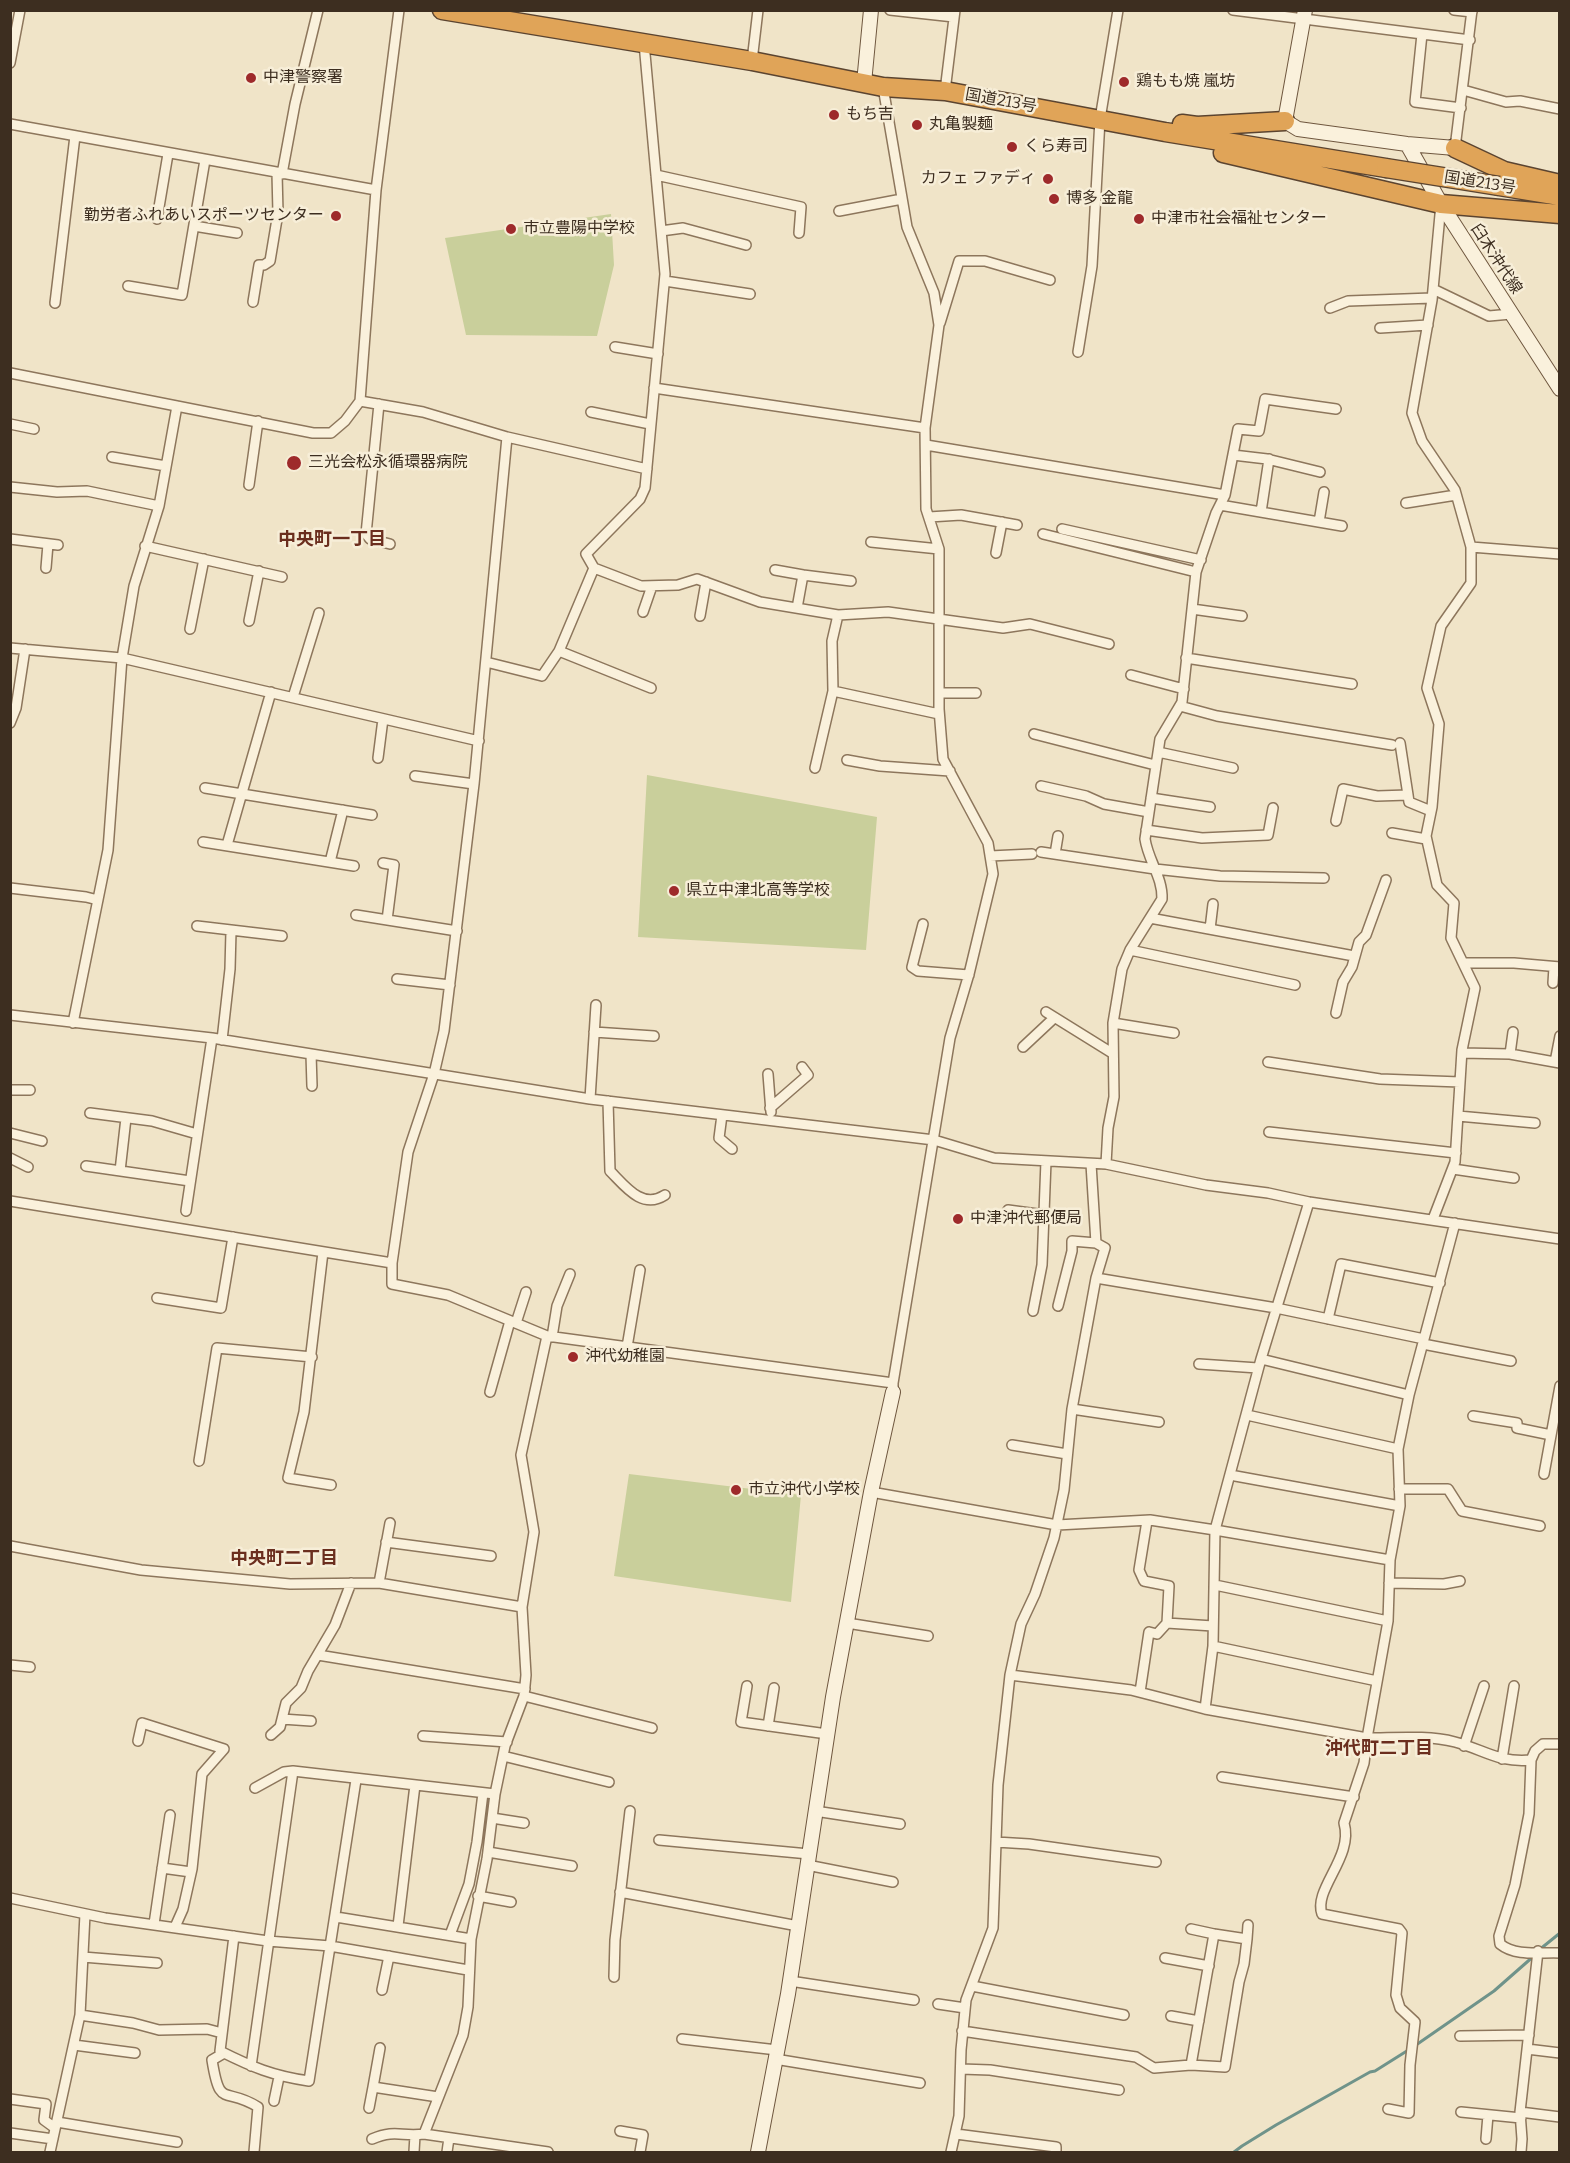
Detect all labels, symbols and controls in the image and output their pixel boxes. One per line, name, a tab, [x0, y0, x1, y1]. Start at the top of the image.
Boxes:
place label: 中津警察署	[263, 68, 343, 88]
marker: 中津警察署	[244, 71, 258, 85]
place label: 鶏もも焼 嵐坊	[1136, 72, 1235, 92]
marker: 鶏もも焼 嵐坊	[1117, 75, 1131, 89]
street label: 国道213号	[964, 85, 1038, 117]
place label: もち吉	[846, 105, 894, 125]
marker: もち吉	[827, 108, 841, 122]
place label: 丸亀製麺	[929, 115, 993, 135]
marker: 丸亀製麺	[910, 118, 924, 132]
place label: くら寿司	[1024, 137, 1088, 157]
marker: くら寿司	[1005, 140, 1019, 154]
street label: 国道213号	[1443, 168, 1517, 198]
place label: カフェ ファディ	[921, 169, 1036, 189]
marker: カフェ ファディ	[1041, 172, 1055, 186]
place label: 博多 金龍	[1066, 189, 1133, 209]
marker: 博多 金龍	[1047, 192, 1061, 206]
place label: 勤労者ふれあいスポーツセンター	[84, 206, 324, 226]
marker: 勤労者ふれあいスポーツセンター	[329, 209, 343, 223]
place label: 中津市社会福祉センター	[1151, 209, 1327, 229]
marker: 中津市社会福祉センター	[1132, 212, 1146, 226]
place label: 市立豊陽中学校	[523, 219, 635, 239]
street label: 臼木沖代線	[1466, 220, 1526, 298]
marker: 市立豊陽中学校	[504, 222, 518, 236]
place label: 三光会松永循環器病院	[308, 453, 468, 473]
marker: 三光会松永循環器病院	[285, 454, 303, 472]
district label: 中央町一丁目	[278, 529, 386, 551]
place label: 県立中津北高等学校	[686, 881, 830, 901]
marker: 県立中津北高等学校	[667, 884, 681, 898]
place label: 中津沖代郵便局	[970, 1209, 1082, 1229]
marker: 中津沖代郵便局	[951, 1212, 965, 1226]
place label: 沖代幼稚園	[585, 1347, 665, 1367]
marker: 沖代幼稚園	[566, 1350, 580, 1364]
place label: 市立沖代小学校	[748, 1480, 860, 1500]
marker: 市立沖代小学校	[729, 1483, 743, 1497]
district label: 中央町二丁目	[230, 1548, 338, 1570]
district label: 沖代町二丁目	[1325, 1738, 1433, 1760]

